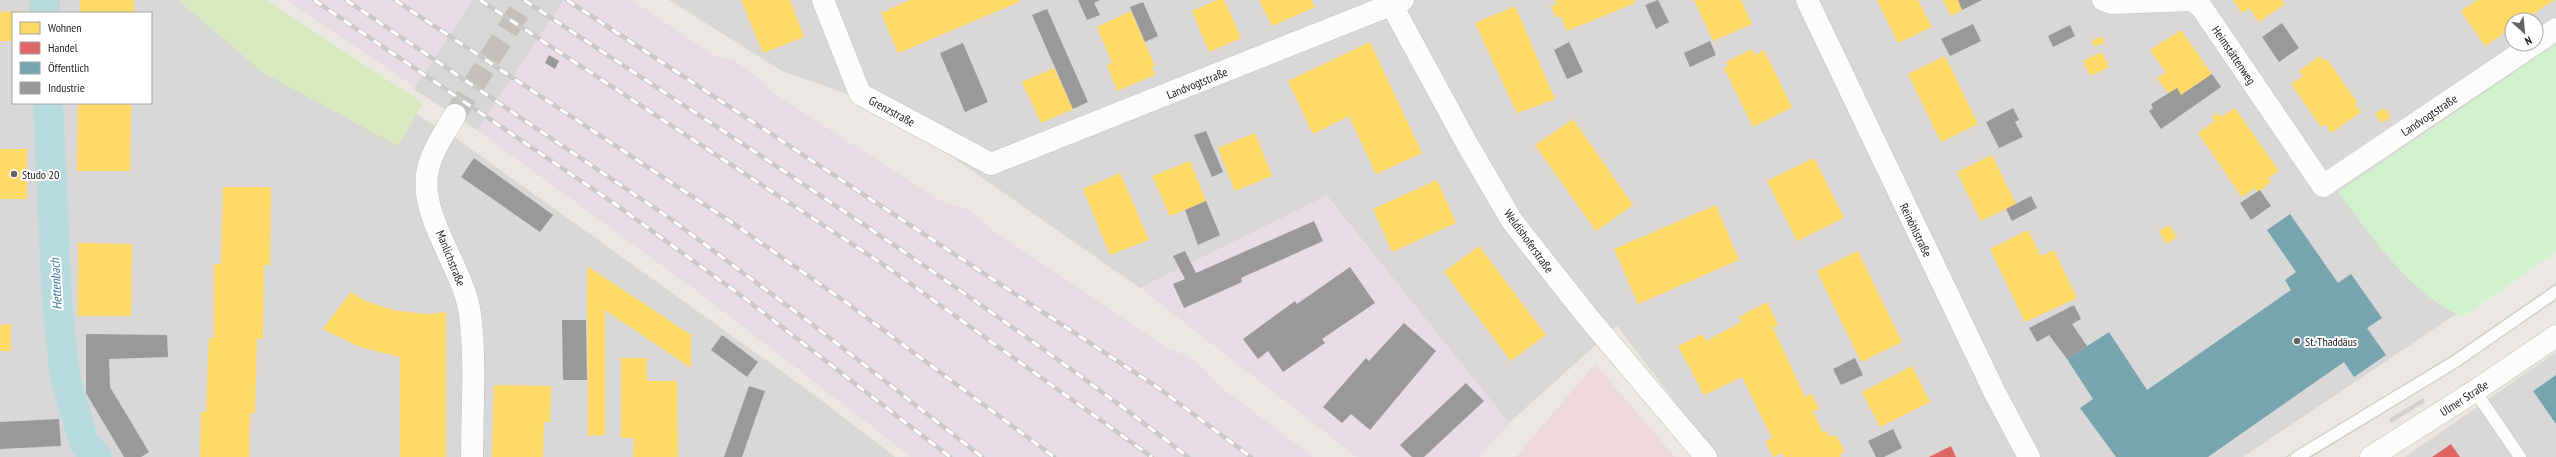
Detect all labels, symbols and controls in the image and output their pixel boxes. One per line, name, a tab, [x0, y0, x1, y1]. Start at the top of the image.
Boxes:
legend	[12, 12, 152, 104]
north arrow	[2504, 12, 2544, 52]
text: Wohnen	[48, 20, 82, 35]
street label: Heimstättenweg	[2209, 23, 2259, 87]
text: N	[2523, 33, 2534, 49]
text: Handel	[48, 40, 78, 55]
text: Öffentlich	[48, 60, 89, 75]
street label: Landvogtstraße	[1164, 64, 1230, 102]
text: Industrie	[48, 80, 85, 95]
street label: Landvogtstraße	[2398, 91, 2460, 139]
street label: Grenzstraße	[866, 93, 918, 129]
place label: Studo 20	[22, 167, 59, 182]
marker: Studo 20	[9, 169, 19, 179]
street label: Reinöhlstraße	[1897, 201, 1935, 259]
street label: Weldishoferstraße	[1501, 206, 1557, 276]
street label: Manlichstraße	[433, 228, 469, 288]
water label: Hettenbach	[46, 256, 66, 310]
place label: St. Thaddäus	[2305, 334, 2357, 349]
marker: St. Thaddäus	[2292, 336, 2302, 346]
street label: Ulmer Straße	[2437, 377, 2491, 419]

